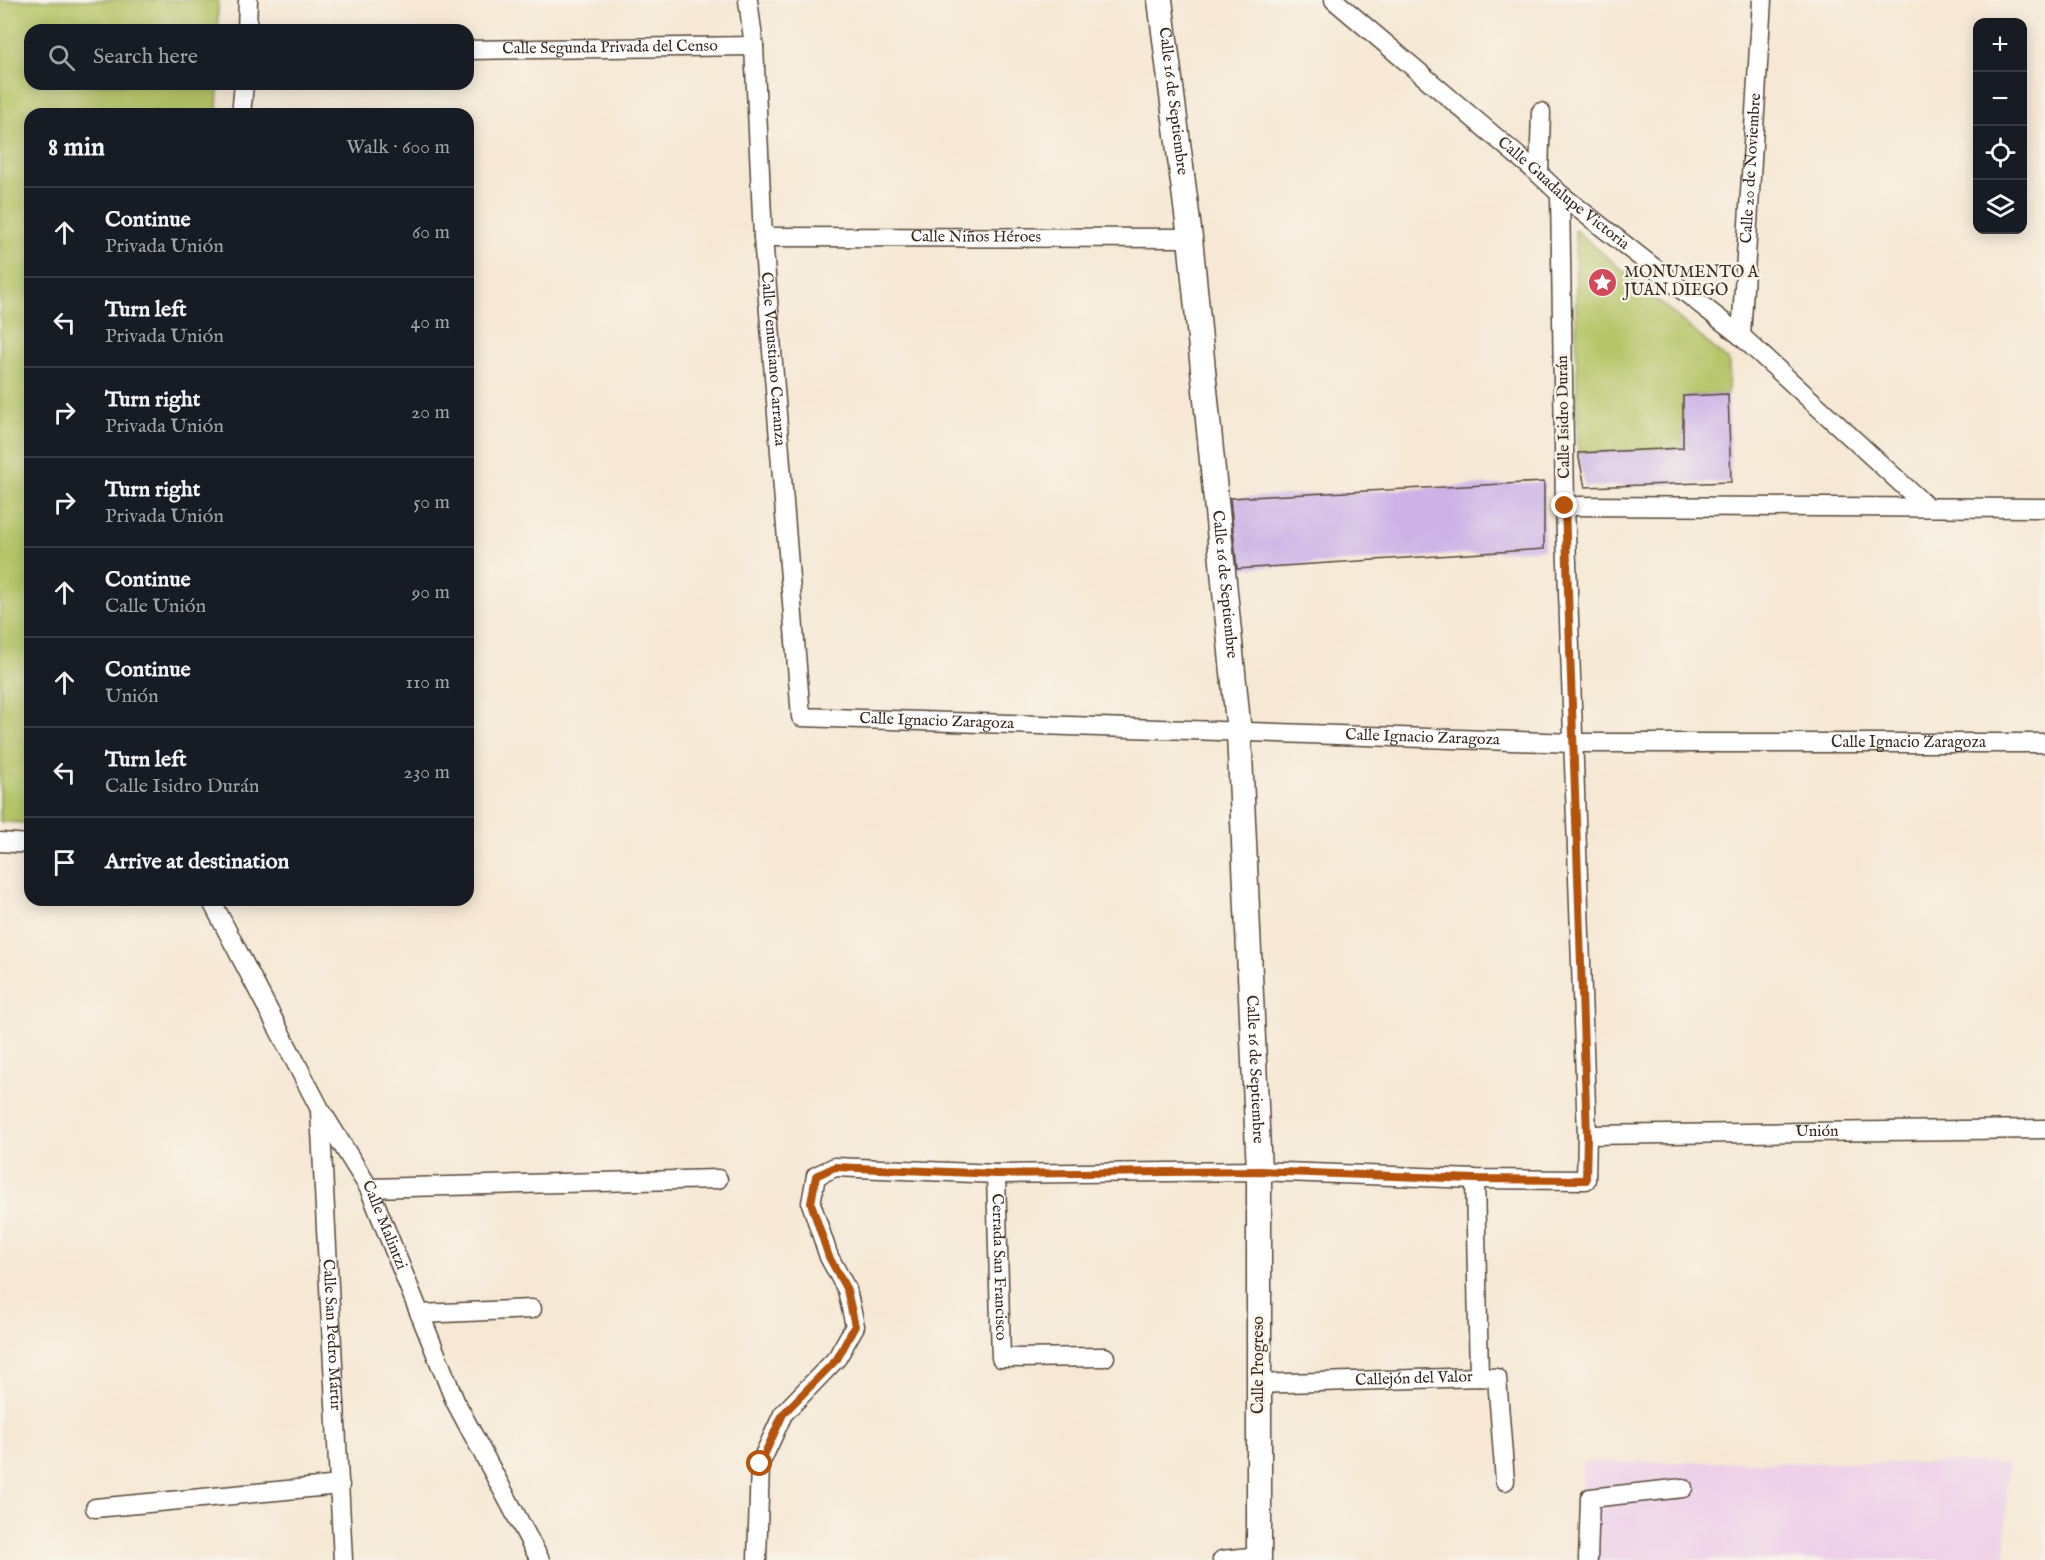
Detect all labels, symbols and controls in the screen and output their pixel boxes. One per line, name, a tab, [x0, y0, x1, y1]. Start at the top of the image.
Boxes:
map controls	[1973, 18, 2027, 234]
button: +	[1973, 18, 2027, 72]
search box	[24, 24, 474, 90]
street label: Calle 16 de Septiembre	[1154, 26, 1192, 176]
street label: Calle Segunda Privada del Censo	[502, 37, 718, 60]
icon: search	[45, 41, 78, 74]
text: Search here	[93, 43, 198, 71]
button: −	[1973, 72, 2027, 126]
street label: Calle 20 de Noviembre	[1737, 92, 1766, 244]
button: locate	[1973, 126, 2027, 180]
text: 8 min	[48, 131, 105, 164]
street label: Calle Guadalupe Victoria	[1493, 133, 1633, 254]
text: Walk · 600 m	[346, 135, 450, 160]
button: layers	[1973, 180, 2027, 234]
text: Continue	[105, 206, 191, 234]
icon: ahead	[48, 216, 81, 249]
text: 60 m	[412, 220, 450, 245]
street label: Calle Niños Héroes	[911, 227, 1042, 248]
text: Privada Unión	[105, 234, 224, 259]
place label: MONUMENTO A JUAN DIEGO	[1622, 263, 1760, 301]
place icon: MONUMENTO A JUAN DIEGO	[1587, 266, 1619, 298]
street label: Calle Venustiano Carranza	[756, 271, 790, 447]
text: Turn left	[105, 296, 187, 324]
icon: left	[48, 306, 81, 339]
text: 40 m	[411, 310, 450, 335]
text: Privada Unión	[105, 324, 224, 349]
street label: Calle Isidro Durán	[1553, 355, 1575, 479]
text: Turn right	[105, 386, 200, 414]
icon: right	[48, 396, 81, 429]
text: 20 m	[411, 400, 450, 425]
text: Privada Unión	[105, 414, 224, 439]
text: Turn right	[105, 476, 200, 504]
icon: right	[48, 486, 81, 519]
text: 50 m	[413, 490, 450, 515]
route end	[1551, 492, 1577, 518]
text: Privada Unión	[105, 504, 224, 529]
street label: Calle 16 de Septiembre	[1207, 509, 1242, 659]
text: Continue	[105, 566, 191, 594]
icon: ahead	[48, 576, 81, 609]
text: 90 m	[412, 580, 450, 605]
text: Calle Unión	[105, 594, 206, 619]
text: Continue	[105, 656, 191, 684]
icon: ahead	[48, 666, 81, 699]
text: 110 m	[406, 670, 450, 695]
text: Unión	[105, 684, 159, 709]
street label: Calle Ignacio Zaragoza	[859, 709, 1015, 734]
street label: Calle Ignacio Zaragoza	[1345, 725, 1500, 751]
street label: Calle Ignacio Zaragoza	[1831, 733, 1986, 753]
text: Turn left	[105, 746, 187, 774]
icon: left	[48, 756, 81, 789]
text: 230 m	[404, 760, 450, 785]
text: Calle Isidro Durán	[105, 774, 259, 799]
icon: arrive	[48, 846, 81, 879]
text: Arrive at destination	[105, 848, 289, 876]
street label: Calle 16 de Septiembre	[1241, 995, 1268, 1144]
street label: Unión	[1795, 1122, 1839, 1142]
street label: Calle Malintzi	[357, 1177, 411, 1273]
street label: Cerrada San Francisco	[987, 1193, 1011, 1341]
street label: Calle San Pedro Mártir	[318, 1259, 345, 1411]
street label: Calle Progreso	[1249, 1316, 1269, 1414]
street label: Callejón del Valor	[1355, 1367, 1473, 1391]
route start	[746, 1450, 772, 1476]

